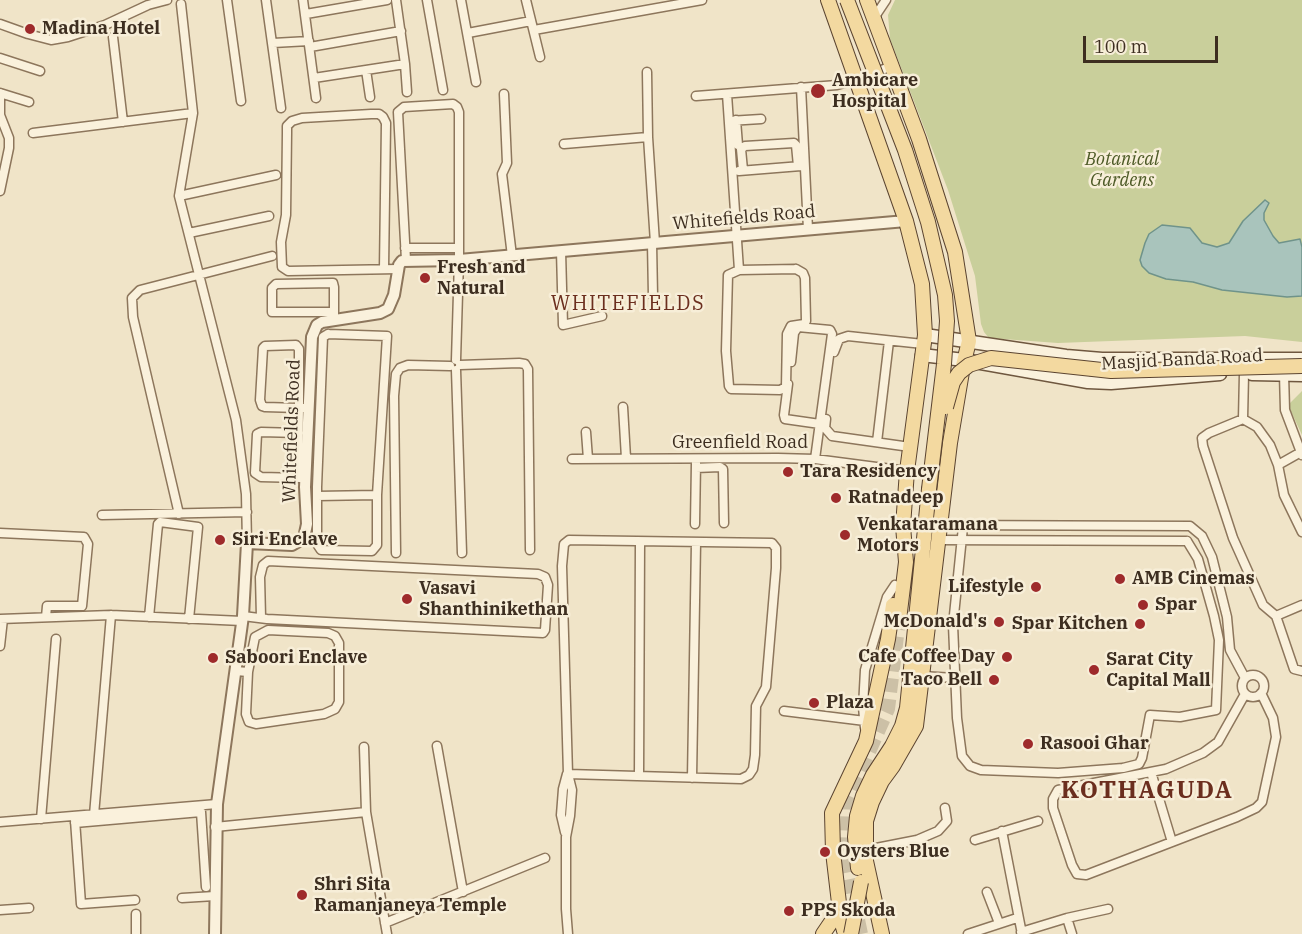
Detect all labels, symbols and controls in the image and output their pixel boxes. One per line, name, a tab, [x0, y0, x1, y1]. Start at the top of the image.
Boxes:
place label: Madina Hotel	[42, 18, 160, 40]
marker: Madina Hotel	[23, 22, 37, 36]
scale bar	[1086, 24, 1221, 62]
text: 100 m	[1094, 35, 1148, 58]
place label: Ambicare Hospital	[832, 70, 918, 112]
marker: Ambicare Hospital	[809, 82, 827, 100]
park label: Botanical Gardens	[1085, 149, 1159, 192]
street label: Whitefields Road	[672, 201, 816, 235]
place label: Fresh and Natural	[437, 257, 526, 300]
marker: Fresh and Natural	[418, 271, 432, 285]
district label: WHITEFIELDS	[551, 292, 705, 316]
street label: Masjid Banda Road	[1101, 345, 1263, 375]
street label: Whitefields Road	[279, 359, 305, 503]
street label: Greenfield Road	[672, 432, 808, 454]
place label: Tara Residency	[800, 461, 937, 483]
marker: Tara Residency	[781, 465, 795, 479]
place label: Ratnadeep	[848, 487, 944, 509]
marker: Ratnadeep	[829, 491, 843, 505]
place label: Venkataramana Motors	[857, 514, 998, 556]
marker: Venkataramana Motors	[838, 528, 852, 542]
place label: Siri Enclave	[232, 529, 338, 551]
marker: Siri Enclave	[213, 533, 227, 547]
place label: AMB Cinemas	[1132, 568, 1255, 590]
marker: AMB Cinemas	[1113, 572, 1127, 586]
place label: Lifestyle	[948, 576, 1024, 598]
place label: Vasavi Shanthinikethan	[419, 578, 568, 620]
marker: Lifestyle	[1029, 580, 1043, 594]
marker: Vasavi Shanthinikethan	[400, 592, 414, 606]
place label: Spar	[1155, 594, 1197, 616]
marker: Spar	[1136, 598, 1150, 612]
place label: McDonald's	[884, 611, 987, 633]
place label: Spar Kitchen	[1012, 613, 1128, 635]
marker: McDonald's	[992, 615, 1006, 629]
marker: Spar Kitchen	[1133, 617, 1147, 631]
place label: Cafe Coffee Day	[858, 646, 995, 668]
place label: Saboori Enclave	[225, 647, 367, 669]
place label: Sarat City Capital Mall	[1106, 649, 1211, 692]
marker: Cafe Coffee Day	[1000, 650, 1014, 664]
marker: Saboori Enclave	[206, 651, 220, 665]
marker: Sarat City Capital Mall	[1087, 663, 1101, 677]
place label: Taco Bell	[901, 669, 982, 691]
marker: Taco Bell	[987, 673, 1001, 687]
place label: Plaza	[826, 692, 874, 714]
marker: Plaza	[807, 696, 821, 710]
place label: Rasooi Ghar	[1040, 733, 1149, 755]
marker: Rasooi Ghar	[1021, 737, 1035, 751]
district label: KOTHAGUDA	[1061, 777, 1233, 805]
place label: Oysters Blue	[837, 841, 949, 863]
marker: Oysters Blue	[818, 845, 832, 859]
place label: Shri Sita Ramanjaneya Temple	[314, 874, 507, 916]
marker: Shri Sita Ramanjaneya Temple	[295, 888, 309, 902]
place label: PPS Skoda	[801, 900, 896, 922]
marker: PPS Skoda	[782, 904, 796, 918]

